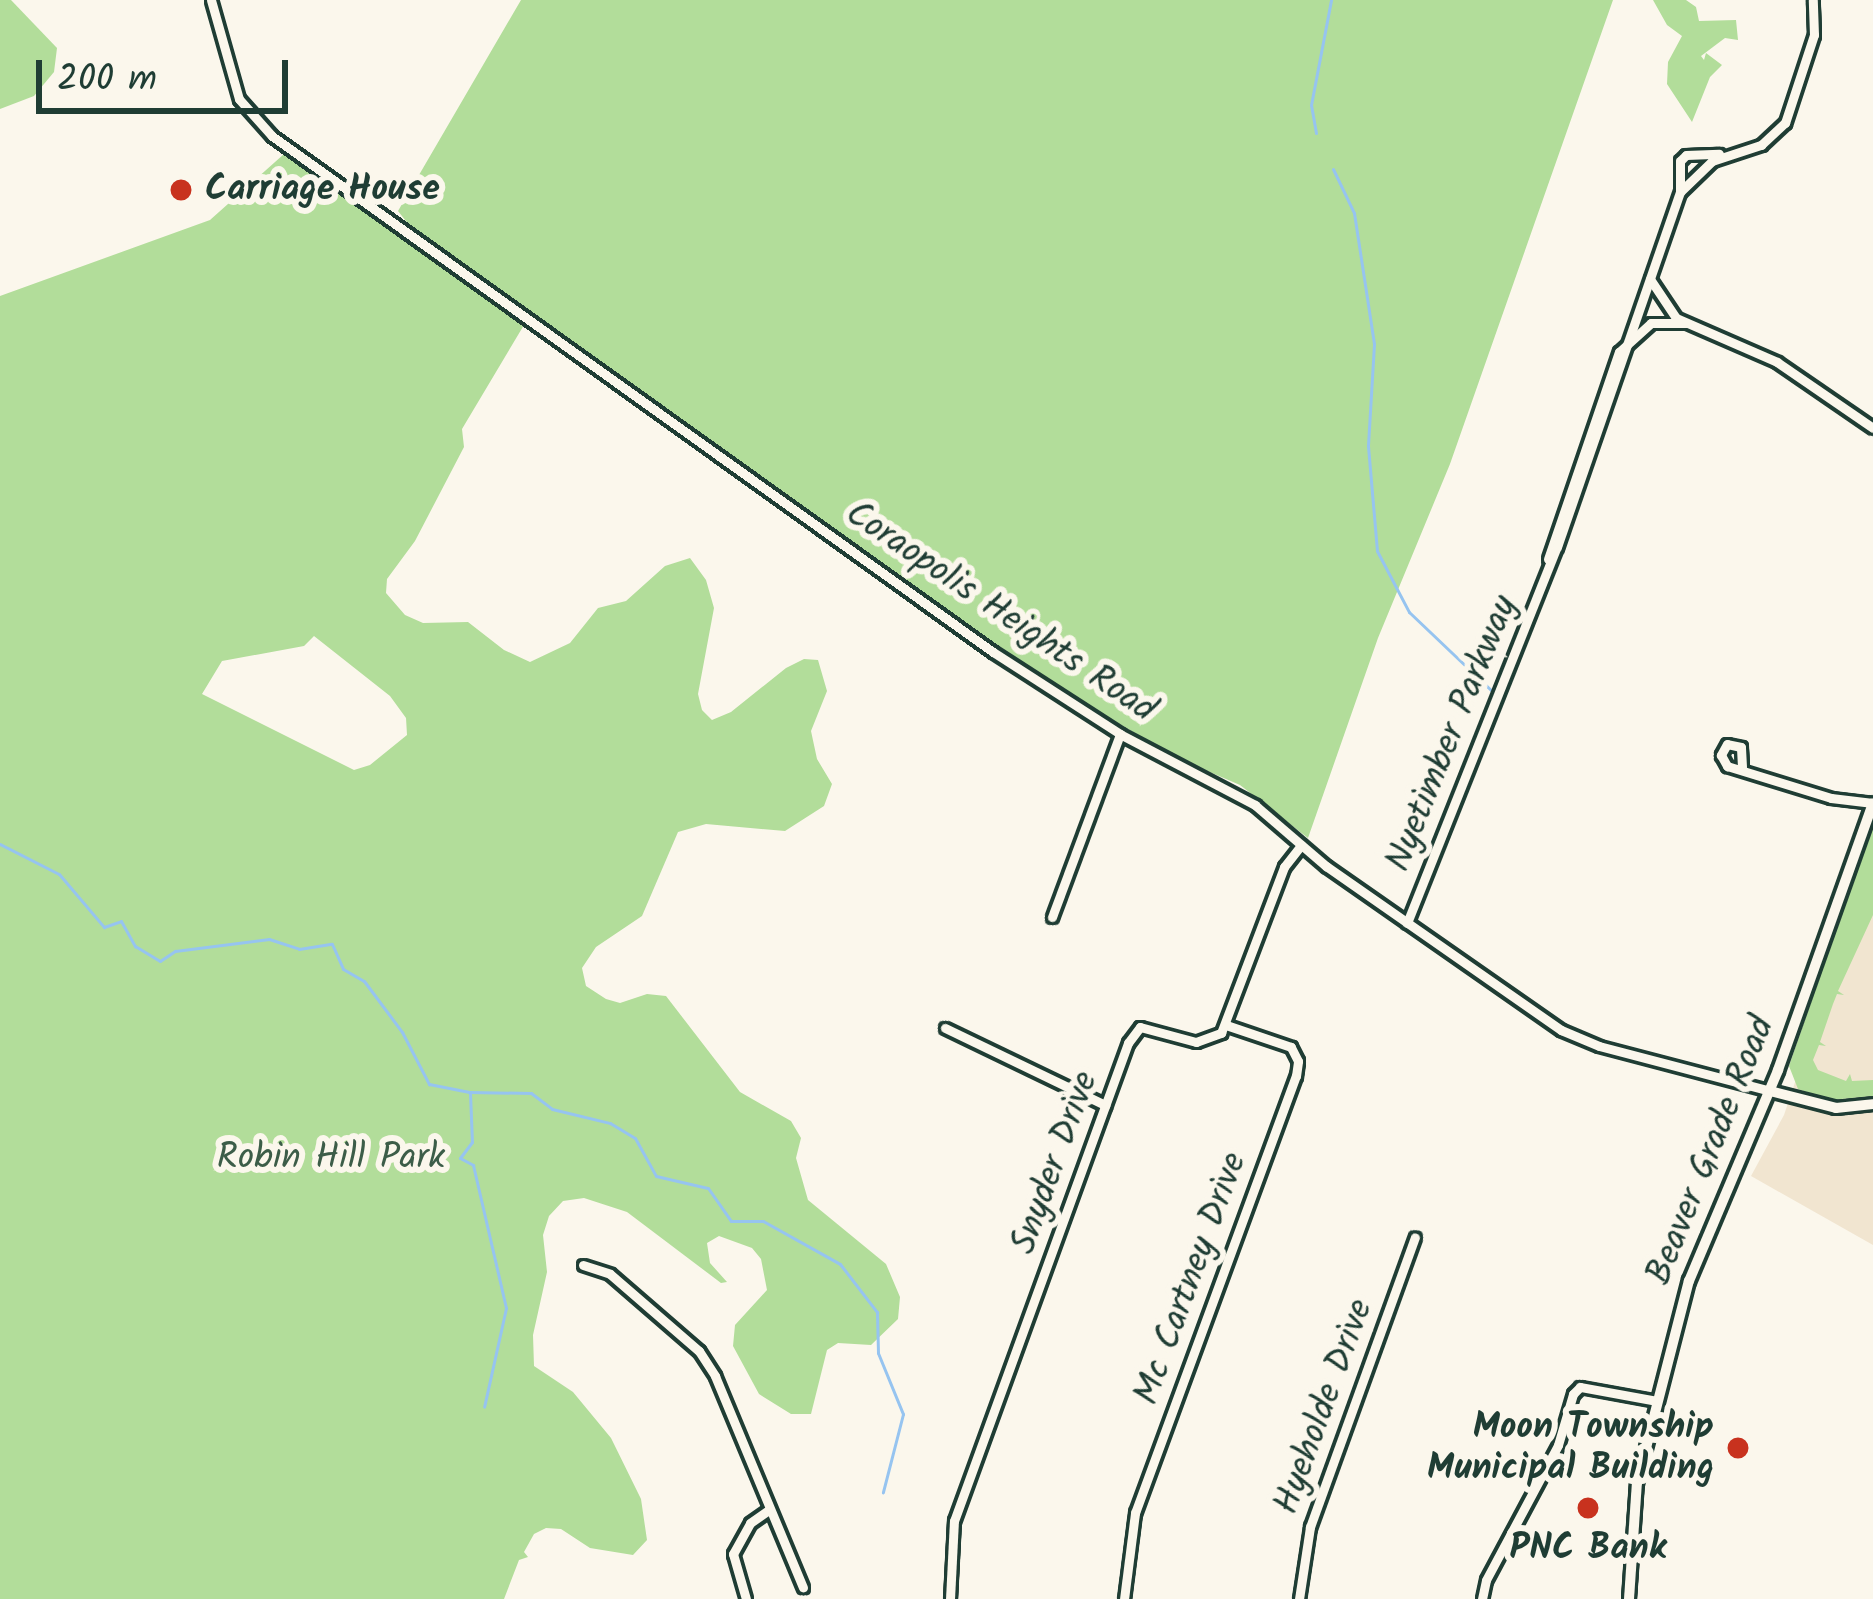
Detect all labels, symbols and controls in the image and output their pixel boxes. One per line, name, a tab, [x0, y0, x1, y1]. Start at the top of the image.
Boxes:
scale bar	[42, 36, 294, 110]
text: 200 m	[57, 52, 157, 109]
place label: Carriage House	[205, 168, 440, 212]
marker: Carriage House	[168, 177, 194, 203]
street label: Coraopolis Heights Road	[837, 493, 1163, 733]
street label: Nyetimber Parkway	[1378, 590, 1528, 878]
street label: Beaver Grade Road	[1639, 1011, 1785, 1291]
street label: Snyder Drive	[1003, 1066, 1109, 1260]
park label: Robin Hill Park	[217, 1137, 445, 1181]
street label: Mc Cartney Drive	[1126, 1147, 1258, 1411]
street label: Hyeholde Drive	[1266, 1294, 1384, 1520]
place label: Moon Township Municipal Building	[1427, 1405, 1714, 1490]
marker: Moon Township Municipal Building	[1725, 1435, 1751, 1461]
marker: PNC Bank	[1575, 1495, 1601, 1521]
place label: PNC Bank	[1509, 1527, 1667, 1571]

